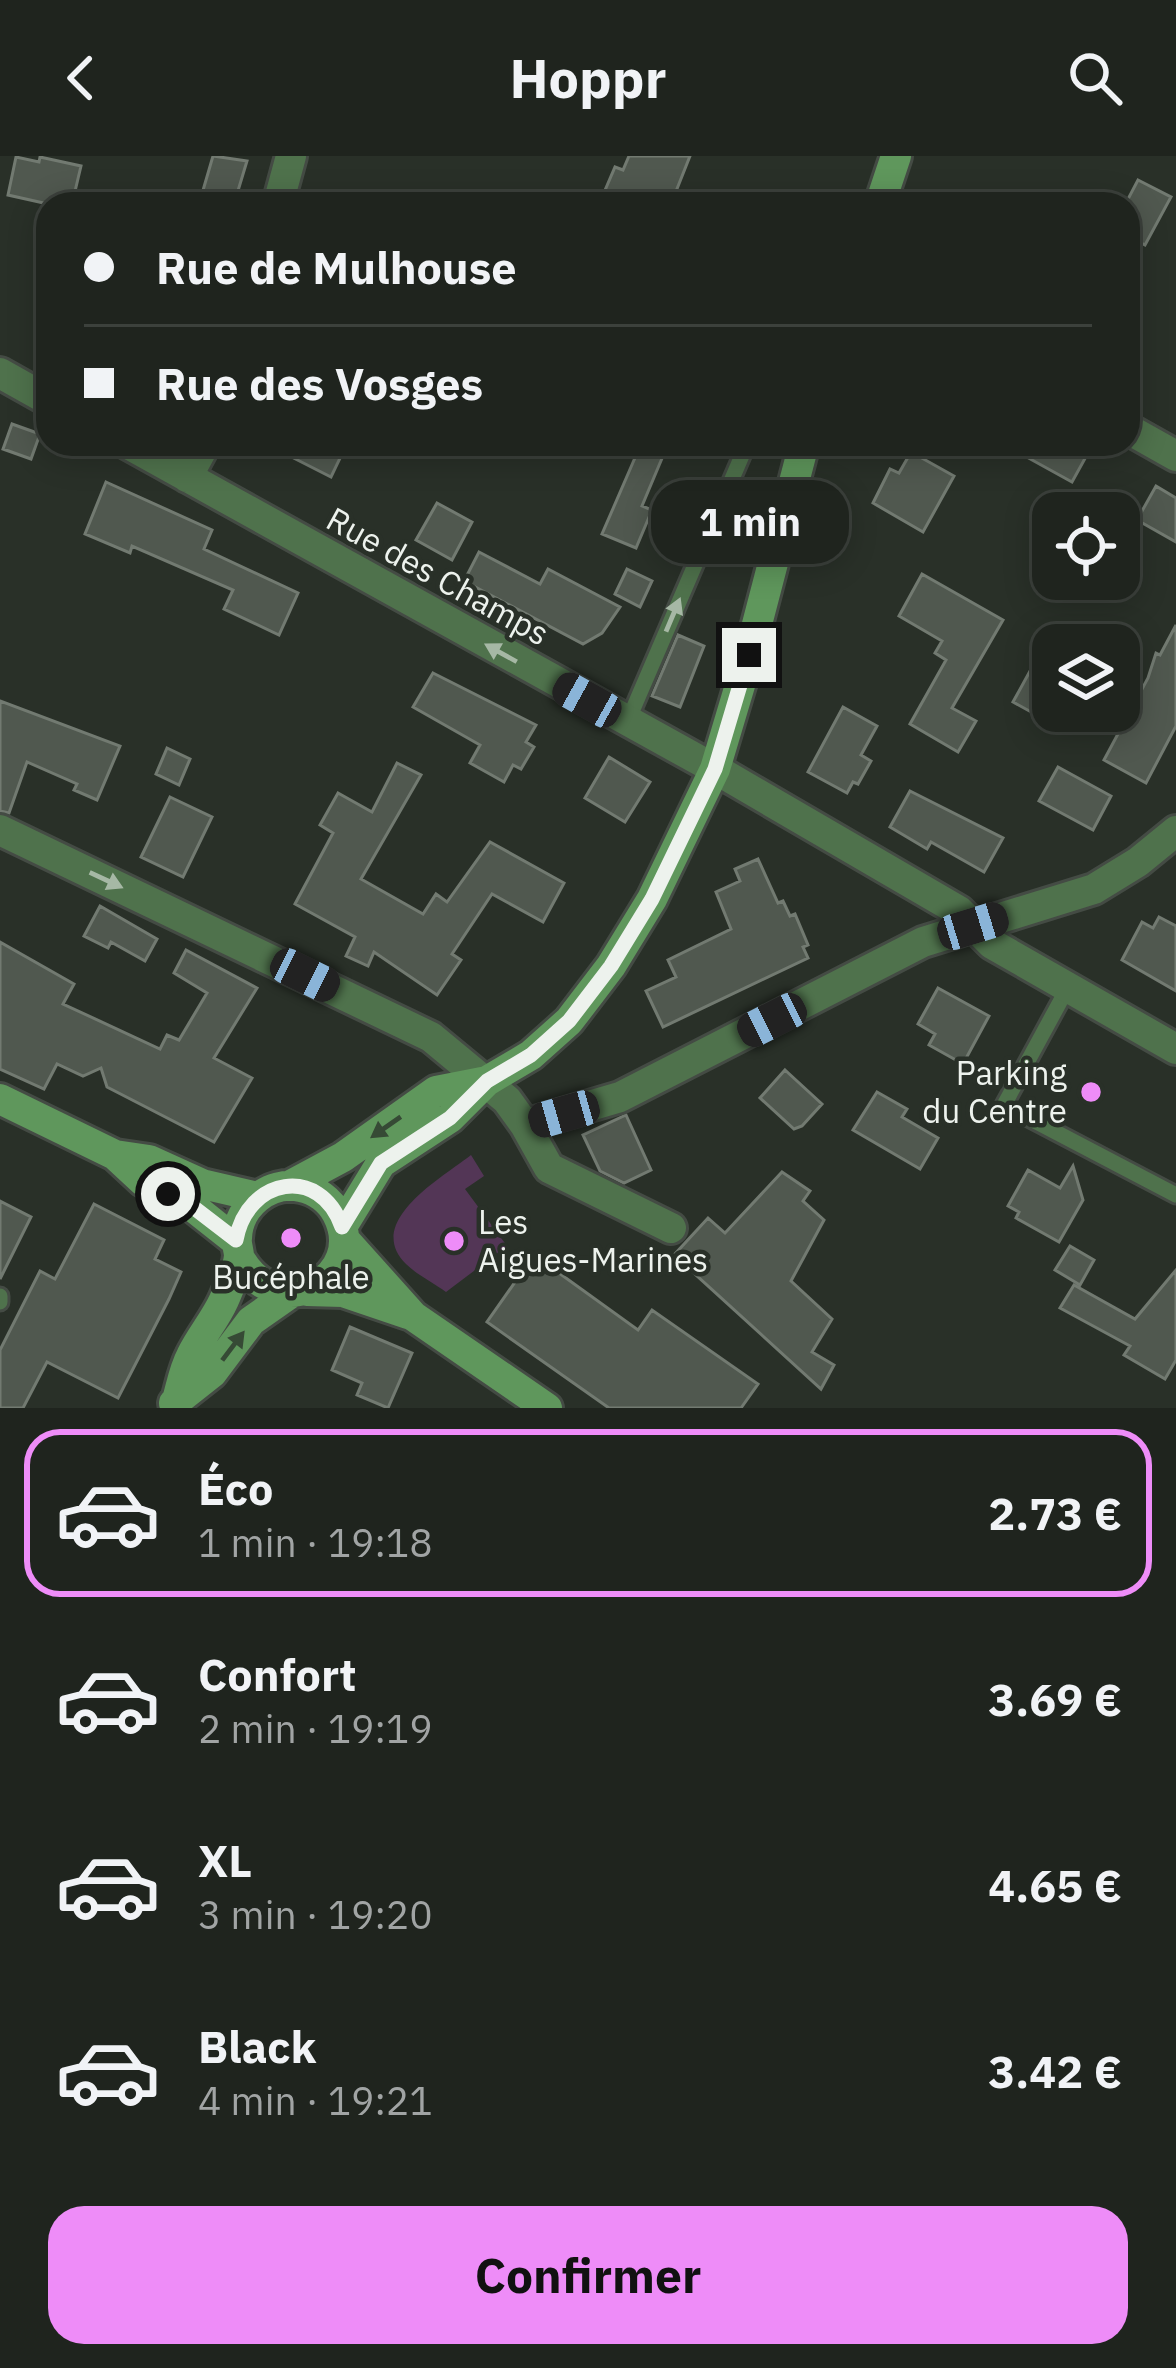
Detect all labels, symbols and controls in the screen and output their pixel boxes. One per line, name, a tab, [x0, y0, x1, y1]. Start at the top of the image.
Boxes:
text: Hoppr	[509, 43, 667, 113]
icon: back	[48, 45, 114, 111]
icon: search	[1062, 45, 1128, 111]
text: Rue de Mulhouse	[156, 238, 517, 296]
text: Rue des Vosges	[156, 354, 483, 412]
callout: 1 min	[650, 481, 848, 565]
map controls	[1032, 492, 1140, 732]
button: locate	[1032, 492, 1140, 600]
text: 1 min	[699, 496, 801, 547]
street label: Rue des Champs	[319, 497, 557, 654]
one-way arrow	[664, 598, 684, 633]
button: layers	[1032, 624, 1140, 732]
route end	[722, 628, 776, 682]
one-way arrow	[485, 643, 518, 664]
car	[547, 667, 627, 733]
one-way arrow	[89, 870, 124, 890]
car	[933, 898, 1013, 954]
car	[265, 943, 345, 1007]
car	[732, 988, 812, 1052]
place label: Parking du Centre	[922, 1051, 1068, 1132]
marker: Parking du Centre	[1078, 1079, 1104, 1105]
car	[524, 1087, 604, 1141]
one-way arrow	[370, 1114, 402, 1138]
route start	[141, 1167, 195, 1221]
place label: Les Aigues-Marines	[478, 1200, 708, 1281]
marker: Bucéphale	[278, 1225, 304, 1251]
marker: Les Aigues-Marines	[441, 1228, 467, 1254]
place label: Bucéphale	[212, 1255, 370, 1298]
one-way arrow	[220, 1330, 245, 1361]
icon: car	[54, 1459, 162, 1567]
text: Éco	[198, 1459, 273, 1517]
text: 2.73 €	[988, 1484, 1122, 1542]
text: 1 min · 19:18	[198, 1517, 433, 1568]
icon: car	[54, 1645, 162, 1753]
text: Confort	[198, 1645, 357, 1703]
text: 3.69 €	[988, 1670, 1122, 1728]
text: 2 min · 19:19	[198, 1703, 433, 1754]
icon: car	[54, 1831, 162, 1939]
text: XL	[198, 1831, 252, 1889]
text: 4.65 €	[988, 1856, 1122, 1914]
text: 3 min · 19:20	[198, 1889, 433, 1940]
icon: car	[54, 2017, 162, 2125]
text: Black	[198, 2017, 317, 2075]
text: 3.42 €	[988, 2042, 1122, 2100]
text: 4 min · 19:21	[198, 2075, 433, 2126]
button: Confirmer	[48, 2206, 1128, 2344]

